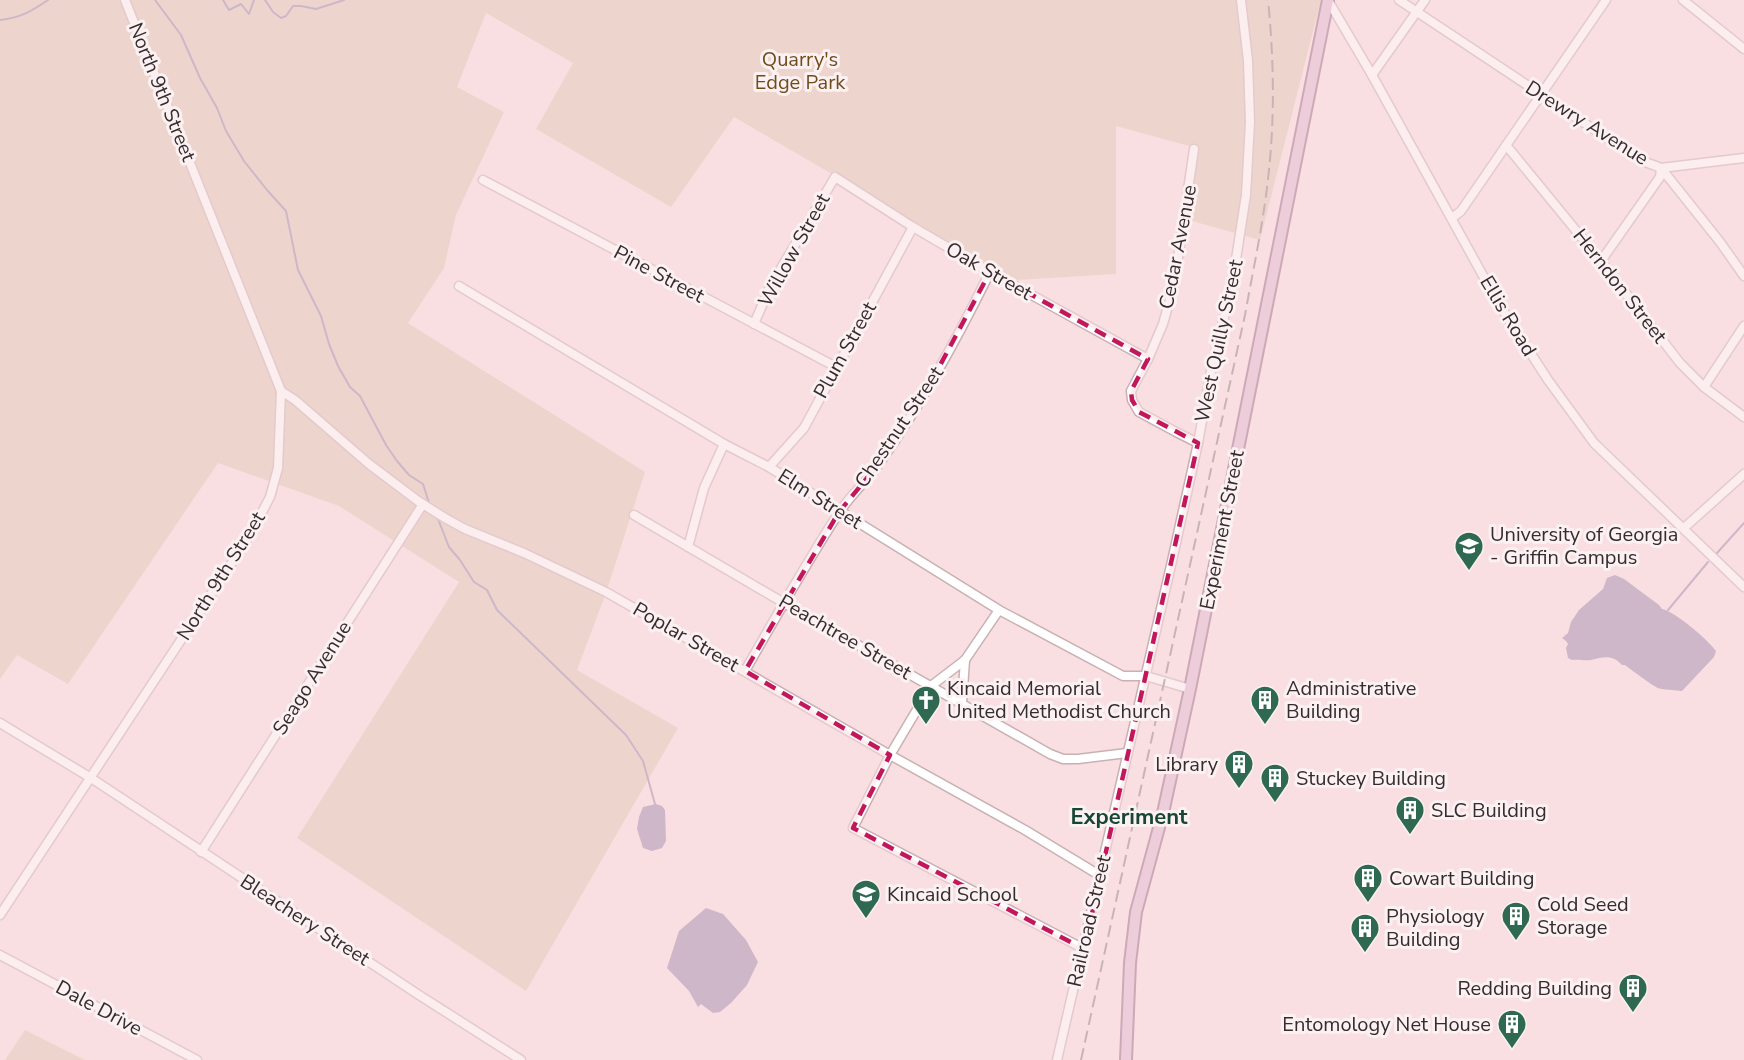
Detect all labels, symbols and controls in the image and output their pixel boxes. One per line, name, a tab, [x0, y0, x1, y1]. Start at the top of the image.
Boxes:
street label: North 9th Street	[122, 19, 202, 166]
park label: Quarry's Edge Park	[755, 46, 846, 96]
street label: Drewry Avenue	[1520, 74, 1654, 172]
street label: Cedar Avenue	[1153, 183, 1203, 311]
street label: Willow Street	[752, 188, 837, 312]
street label: Herndon Street	[1567, 223, 1674, 350]
street label: Oak Street	[941, 235, 1038, 307]
street label: Pine Street	[609, 239, 710, 310]
street label: West Quilly Street	[1189, 256, 1250, 425]
street label: Ellis Road	[1473, 271, 1543, 361]
street label: Plum Street	[807, 296, 883, 403]
street label: Chestnut Street	[848, 360, 950, 493]
street label: Experiment Street	[1193, 447, 1251, 612]
street label: Elm Street	[773, 463, 868, 536]
street label: North 9th Street	[171, 506, 272, 646]
place label: University of Georgia - Griffin Campus	[1490, 521, 1678, 571]
school or university icon: University of Georgia - Griffin Campus	[1453, 530, 1485, 572]
street label: Peachtree Street	[774, 588, 917, 686]
street label: Poplar Street	[628, 596, 745, 679]
street label: Seago Avenue	[266, 616, 358, 740]
place label: Kincaid Memorial United Methodist Church	[947, 675, 1171, 725]
place label: Administrative Building	[1286, 675, 1417, 725]
church icon: Kincaid Memorial United Methodist Church	[910, 684, 942, 726]
building icon: Administrative Building	[1249, 684, 1281, 726]
building icon: Library	[1223, 748, 1255, 790]
place label: Library	[1155, 751, 1219, 778]
building icon: Stuckey Building	[1259, 762, 1291, 804]
place label: Stuckey Building	[1296, 765, 1446, 792]
building icon: SLC Building	[1394, 794, 1426, 836]
place label: SLC Building	[1431, 797, 1547, 824]
district label: Experiment	[1070, 802, 1188, 832]
street label: Railroad Street	[1061, 851, 1118, 990]
building icon: Cowart Building	[1352, 862, 1384, 904]
place label: Cowart Building	[1389, 865, 1534, 892]
street label: Bleachery Street	[235, 868, 376, 973]
school or university icon: Kincaid School	[850, 878, 882, 920]
place label: Kincaid School	[887, 881, 1018, 908]
place label: Cold Seed Storage	[1537, 891, 1629, 941]
building icon: Cold Seed Storage	[1500, 900, 1532, 942]
place label: Physiology Building	[1386, 903, 1485, 953]
building icon: Physiology Building	[1349, 912, 1381, 954]
building icon: Redding Building	[1617, 972, 1649, 1014]
street label: Dale Drive	[51, 974, 147, 1042]
place label: Redding Building	[1457, 975, 1612, 1002]
building icon: Entomology Net House	[1496, 1008, 1528, 1050]
place label: Entomology Net House	[1282, 1011, 1491, 1038]

